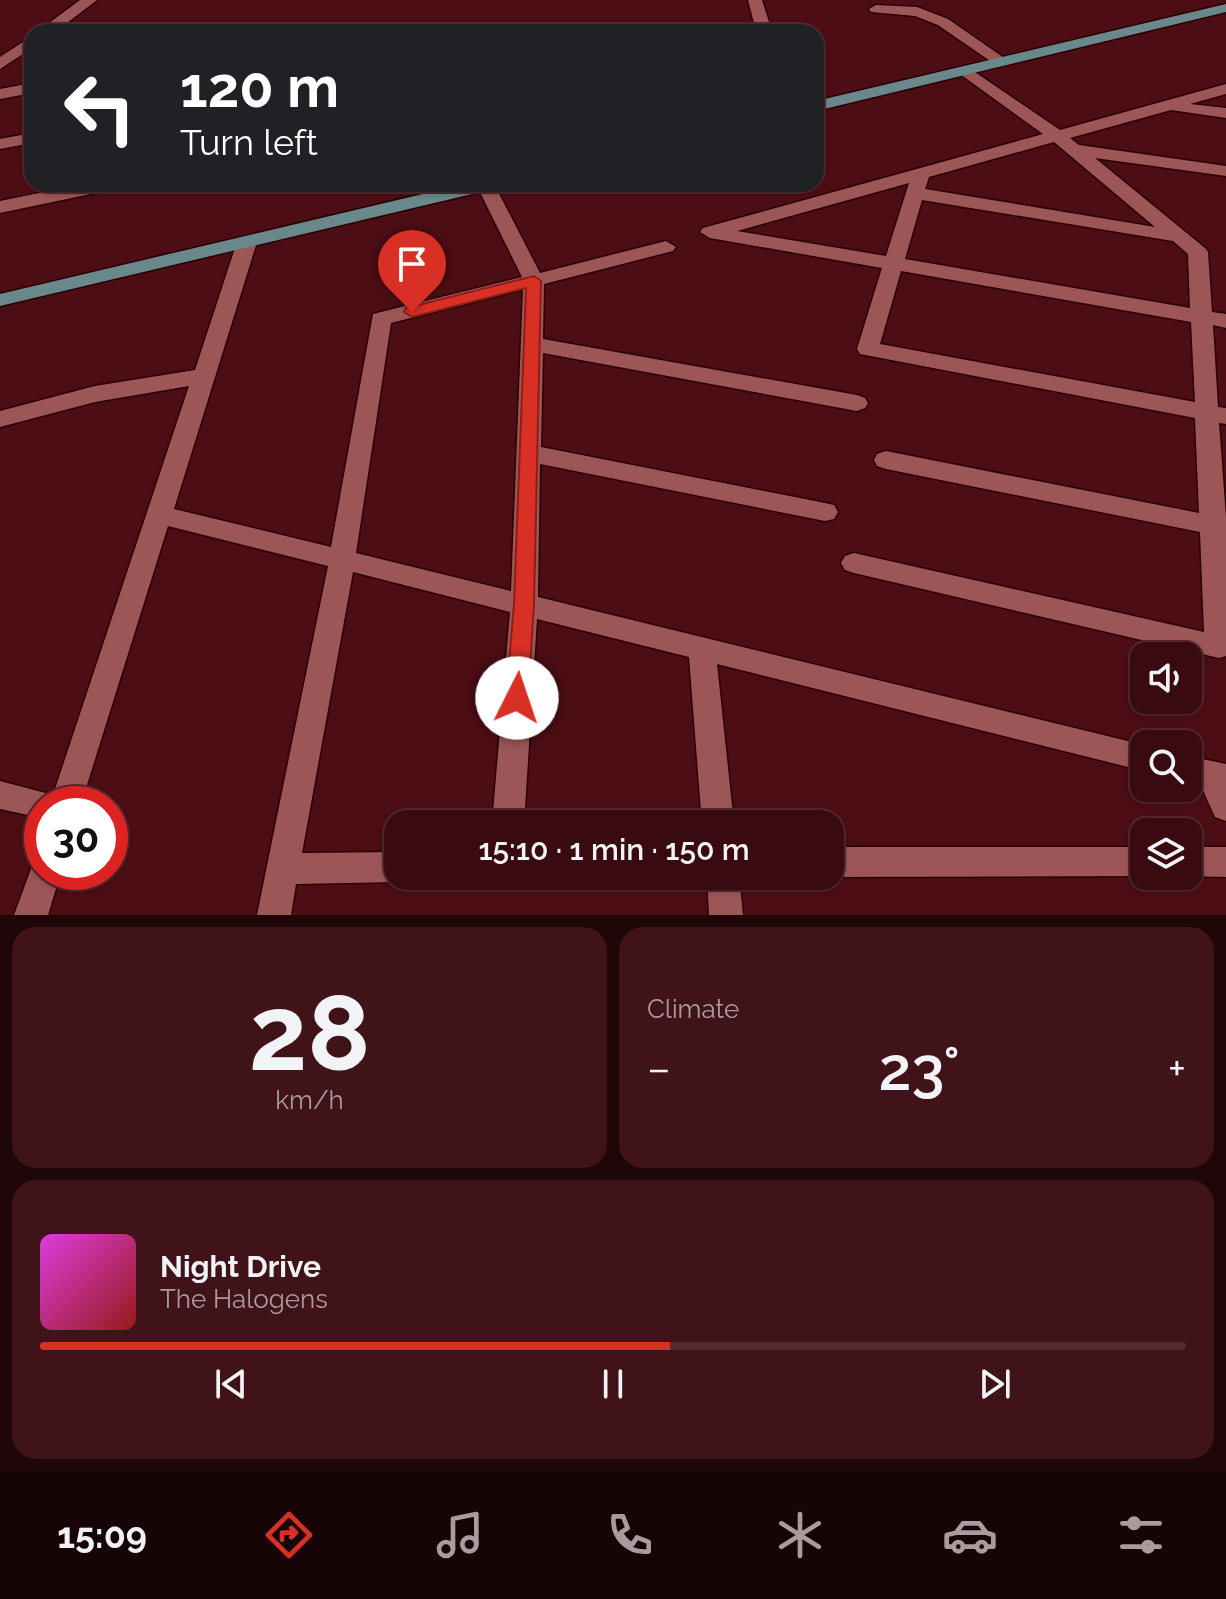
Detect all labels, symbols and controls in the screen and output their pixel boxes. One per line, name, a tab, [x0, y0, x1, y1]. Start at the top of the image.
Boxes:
text: 120 m	[180, 54, 339, 120]
icon: left	[48, 56, 152, 160]
text: Turn left	[180, 121, 318, 163]
pin	[378, 230, 446, 312]
icon: arrive	[390, 242, 434, 286]
map controls	[1130, 642, 1202, 890]
button: sound	[1130, 642, 1202, 714]
position arrow	[475, 656, 559, 740]
button: search	[1130, 730, 1202, 802]
speed limit sign: 30	[24, 786, 128, 890]
button: layers	[1130, 818, 1202, 890]
text: 15:10 · 1 min · 150 m	[478, 832, 750, 867]
text: 28	[249, 972, 370, 1094]
text: Climate	[647, 994, 739, 1024]
text: 23°	[879, 1034, 960, 1104]
text: −	[647, 1043, 671, 1094]
text: +	[1168, 1043, 1186, 1094]
text: km/h	[275, 1085, 344, 1115]
text: Night Drive	[160, 1249, 321, 1284]
text: The Halogens	[160, 1284, 328, 1314]
icon: previous	[209, 1362, 253, 1406]
icon: pause	[591, 1362, 635, 1406]
icon: next	[973, 1362, 1017, 1406]
icon: directions	[261, 1507, 317, 1563]
icon: music	[432, 1507, 488, 1563]
icon: phone	[602, 1507, 658, 1563]
icon: climate	[772, 1507, 828, 1563]
icon: car	[942, 1507, 998, 1563]
icon: filters	[1113, 1507, 1169, 1563]
text: 15:09	[57, 1514, 147, 1556]

